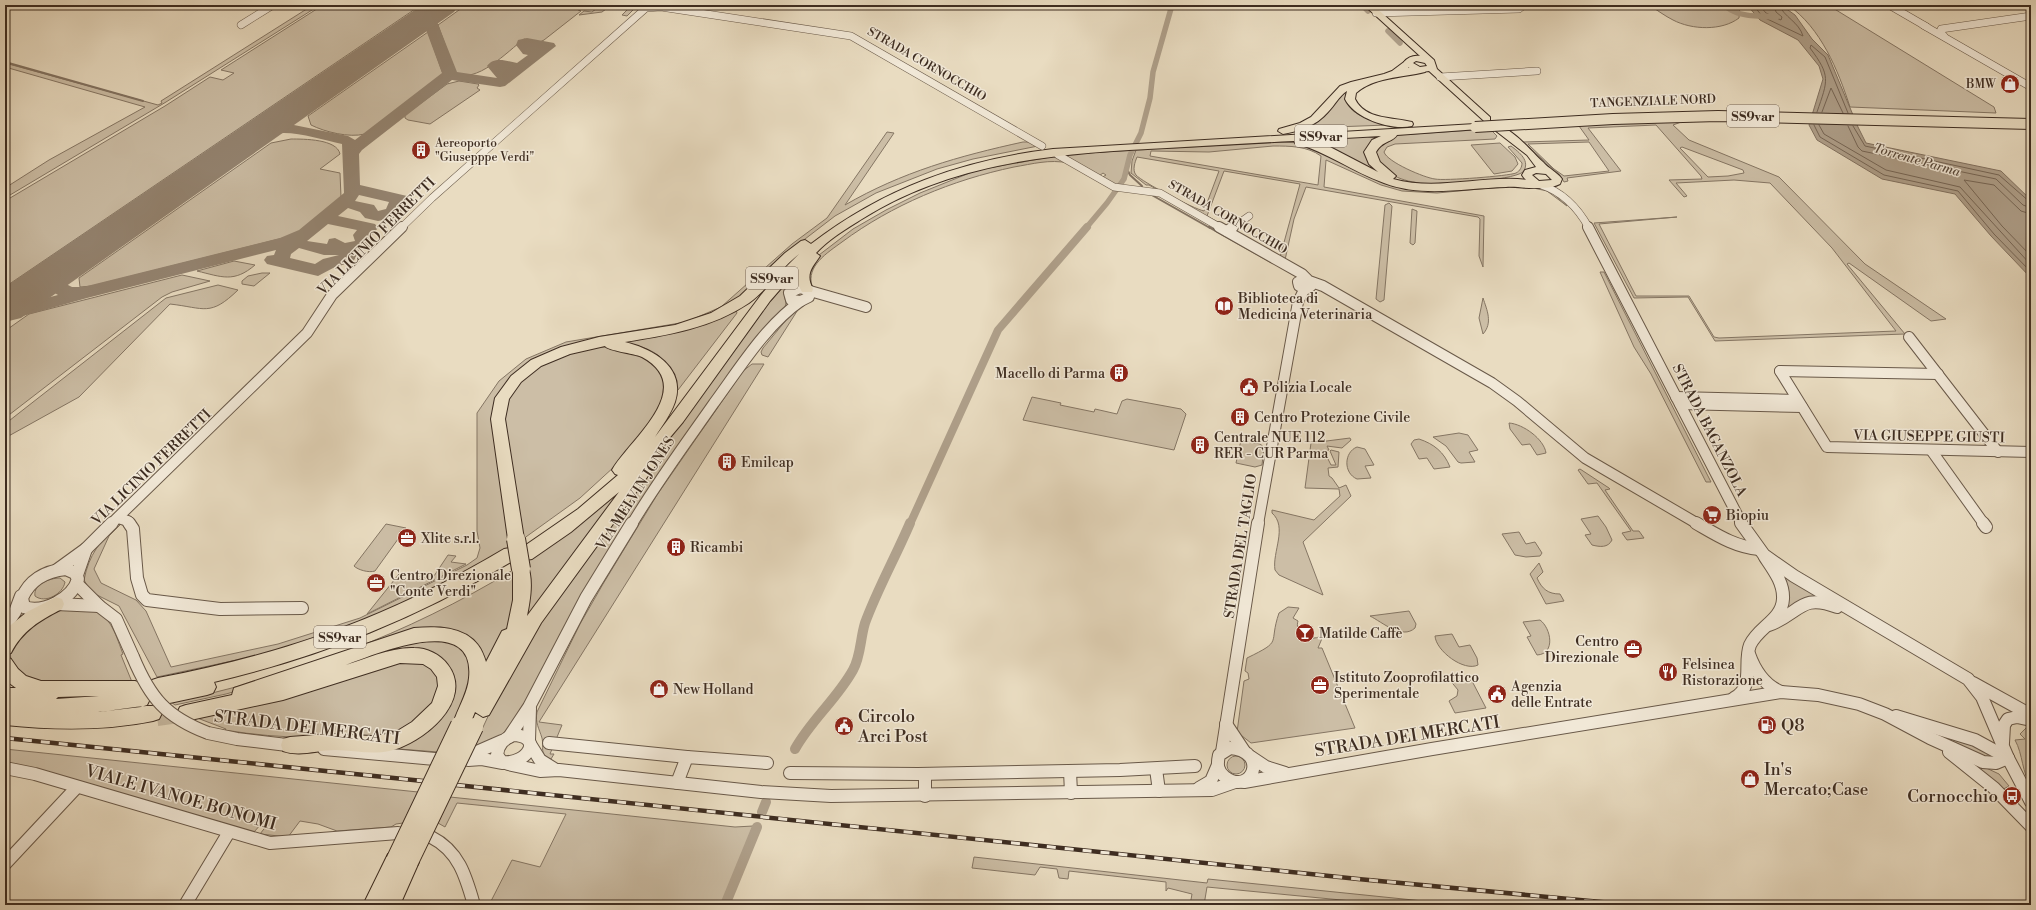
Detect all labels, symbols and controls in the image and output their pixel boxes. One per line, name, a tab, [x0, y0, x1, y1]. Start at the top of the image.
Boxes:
street label: STRADA CORNOCCHIO	[865, 24, 989, 105]
shop icon: BMW	[1999, 73, 2021, 95]
place label: BMW	[1965, 77, 1997, 92]
street label: TANGENZIALE NORD	[1590, 92, 1716, 111]
road number: SS9var	[1727, 105, 1779, 127]
road number: SS9var	[1295, 125, 1347, 147]
place label: Aereoporto "Giusepppe Verdi"	[434, 136, 535, 165]
building icon: Aereoporto "Giusepppe Verdi"	[410, 139, 432, 161]
water label: Torrente Parma	[1871, 140, 1963, 180]
street label: VIA LICINIO FERRETTI	[313, 173, 440, 300]
street label: STRADA CORNOCCHIO	[1166, 177, 1290, 258]
road number: SS9var	[746, 267, 798, 289]
place label: Biblioteca di Medicina Veterinaria	[1237, 290, 1373, 324]
library icon: Biblioteca di Medicina Veterinaria	[1213, 295, 1235, 317]
street label: STRADA BAGANZOLA	[1668, 361, 1751, 500]
building icon: Macello di Parma	[1108, 362, 1130, 384]
place label: Macello di Parma	[995, 365, 1106, 383]
public building icon: Polizia Locale	[1238, 376, 1260, 398]
place label: Polizia Locale	[1263, 379, 1352, 397]
street label: VIA LICINIO FERRETTI	[87, 405, 216, 530]
building icon: Centro Protezione Civile	[1229, 406, 1251, 428]
place label: Centro Protezione Civile	[1254, 409, 1410, 427]
street label: VIA GIUSEPPE GIUSTI	[1852, 427, 2006, 447]
place label: Centrale NUE 112 RER - CUR Parma	[1214, 429, 1329, 463]
street label: VIA MELVIN JONES	[592, 433, 679, 555]
building icon: Centrale NUE 112 RER - CUR Parma	[1189, 434, 1211, 456]
building icon: Emilcap	[716, 451, 738, 473]
place label: Emilcap	[741, 454, 794, 472]
street label: STRADA DEL TAGLIO	[1221, 472, 1261, 620]
supermarket icon: Biopiu	[1701, 504, 1723, 526]
place label: Biopiu	[1725, 507, 1769, 525]
office icon: Xlite s.r.l.	[396, 527, 418, 549]
place label: Xlite s.r.l.	[420, 530, 479, 548]
building icon: Ricambi	[665, 536, 687, 558]
place label: Ricambi	[690, 539, 744, 557]
place label: Centro Direzionale "Conte Verdi"	[390, 567, 511, 601]
office icon: Centro Direzionale "Conte Verdi"	[365, 572, 387, 594]
bar icon: Matilde Caffè	[1294, 622, 1316, 644]
place label: Matilde Caffè	[1319, 625, 1403, 643]
road number: SS9var	[314, 626, 366, 648]
place label: Centro Direzionale	[1545, 633, 1619, 667]
office icon: Centro Direzionale	[1622, 638, 1644, 660]
place label: Felsinea Ristorazione	[1682, 656, 1763, 690]
restaurant icon: Felsinea Ristorazione	[1657, 661, 1679, 683]
place label: Istituto Zooprofilattico Sperimentale	[1334, 669, 1479, 703]
office icon: Istituto Zooprofilattico Sperimentale	[1309, 674, 1331, 696]
shop icon: New Holland	[648, 678, 670, 700]
place label: Agenzia delle Entrate	[1510, 678, 1592, 712]
place label: New Holland	[673, 681, 754, 699]
public building icon: Agenzia delle Entrate	[1486, 683, 1508, 705]
street label: STRADA DEI MERCATI	[213, 706, 402, 750]
place label: Circolo Arci Post	[857, 706, 928, 748]
street label: STRADA DEI MERCATI	[1313, 711, 1502, 762]
fuel station icon: Q8	[1756, 714, 1778, 736]
public building icon: Circolo Arci Post	[833, 715, 855, 737]
place label: Q8	[1781, 715, 1805, 737]
place label: In's Mercato;Case	[1764, 759, 1868, 801]
street label: VIALE IVANOE BONOMI	[82, 760, 279, 836]
shop icon: In's Mercato;Case	[1739, 768, 1761, 790]
bus stop icon: Cornocchio	[2001, 785, 2023, 807]
place label: Cornocchio	[1907, 786, 1998, 808]

